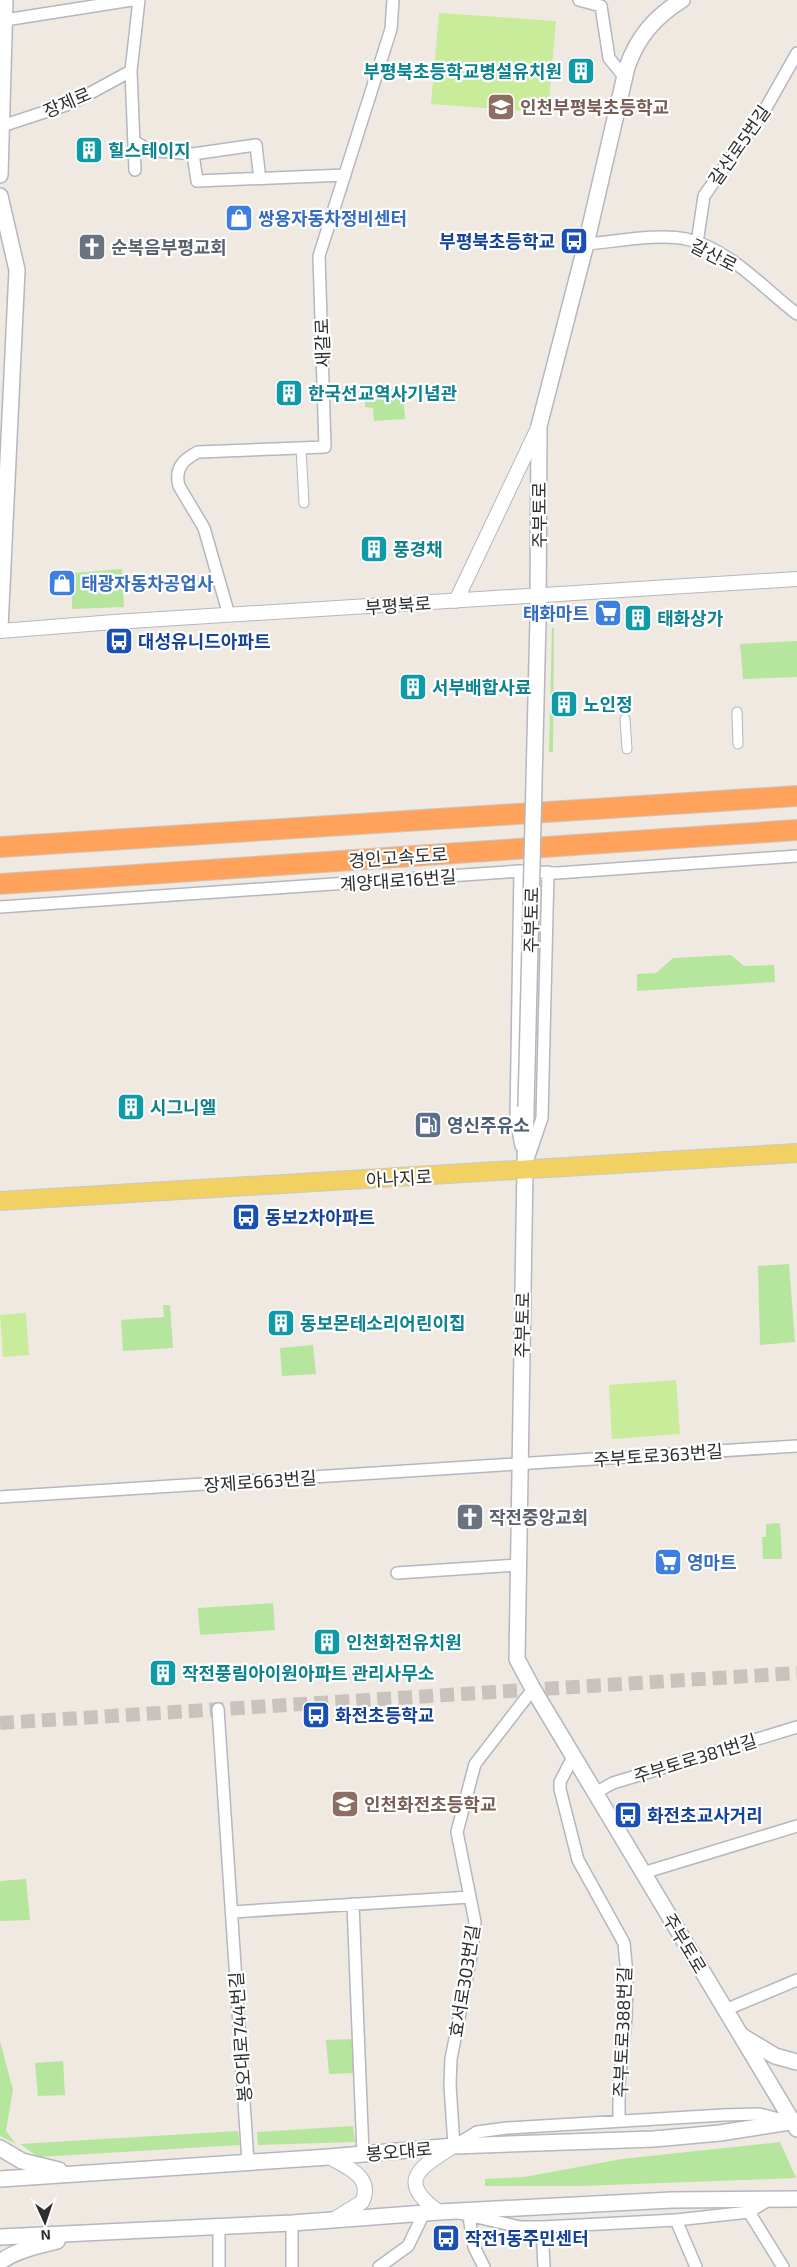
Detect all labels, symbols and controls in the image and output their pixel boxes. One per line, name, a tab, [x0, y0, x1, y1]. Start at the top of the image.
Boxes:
building icon: 부평북초등학교병설유치원	[566, 56, 596, 86]
place label: 부평북초등학교병설유치원	[363, 60, 562, 82]
street label: 장제로	[40, 82, 94, 122]
school or university icon: 인천부평북초등학교	[486, 92, 516, 122]
place label: 인천부평북초등학교	[520, 96, 669, 118]
street label: 갈산로5번길	[703, 101, 775, 189]
building icon: 힐스테이지	[74, 135, 104, 165]
place label: 힐스테이지	[108, 139, 191, 161]
shop icon: 쌍용자동차정비센터	[224, 203, 254, 233]
place label: 쌍용자동차정비센터	[258, 207, 407, 229]
bus stop icon: 부평북초등학교	[559, 226, 589, 256]
place label: 부평북초등학교	[439, 230, 555, 252]
church icon: 순복음부평교회	[77, 232, 107, 262]
street label: 갈산로	[687, 234, 741, 276]
place label: 순복음부평교회	[111, 236, 227, 258]
street label: 새갈로	[310, 318, 334, 368]
building icon: 한국선교역사기념관	[274, 378, 304, 408]
place label: 한국선교역사기념관	[308, 382, 457, 404]
street label: 주부토로	[528, 482, 550, 548]
building icon: 풍경채	[359, 534, 389, 564]
place label: 풍경채	[393, 538, 443, 560]
shop icon: 태광자동차공업사	[47, 568, 77, 598]
place label: 태광자동차공업사	[81, 572, 214, 594]
street label: 부평북로	[364, 592, 432, 618]
supermarket icon: 태화마트	[593, 598, 623, 628]
place label: 태화마트	[523, 602, 589, 624]
building icon: 태화상가	[623, 603, 653, 633]
place label: 태화상가	[657, 607, 724, 629]
bus stop icon: 대성유니드아파트	[104, 626, 134, 656]
place label: 대성유니드아파트	[138, 630, 270, 652]
building icon: 서부배합사료	[398, 672, 428, 702]
place label: 서부배합사료	[432, 676, 531, 698]
building icon: 노인정	[549, 689, 579, 719]
place label: 노인정	[583, 693, 633, 715]
street label: 경인고속도로	[348, 843, 448, 871]
street label: 계양대로16번길	[339, 865, 457, 895]
street label: 주부토로	[519, 887, 543, 953]
building icon: 시그니엘	[116, 1092, 146, 1122]
place label: 시그니엘	[150, 1096, 216, 1118]
fuel station icon: 영신주유소	[413, 1110, 443, 1140]
place label: 영신주유소	[447, 1114, 530, 1136]
street label: 아나지로	[365, 1165, 433, 1191]
bus stop icon: 동보2차아파트	[231, 1202, 261, 1232]
place label: 동보2차아파트	[265, 1206, 375, 1228]
street label: 주부토로	[510, 1292, 534, 1358]
building icon: 동보몬테소리어린이집	[266, 1308, 296, 1338]
place label: 동보몬테소리어린이집	[300, 1312, 466, 1334]
street label: 주부토로363번길	[593, 1440, 723, 1470]
street label: 장제로663번길	[203, 1466, 317, 1496]
church icon: 작전중앙교회	[455, 1502, 485, 1532]
place label: 작전중앙교회	[489, 1506, 588, 1528]
supermarket icon: 영마트	[653, 1547, 683, 1577]
place label: 영마트	[687, 1551, 737, 1573]
building icon: 인천화전유치원	[312, 1627, 342, 1657]
place label: 인천화전유치원	[346, 1631, 462, 1653]
building icon: 작전풍림아이원아파트 관리사무소	[148, 1658, 178, 1688]
place label: 작전풍림아이원아파트 관리사무소	[182, 1662, 434, 1684]
bus stop icon: 화전초등학교	[301, 1700, 331, 1730]
place label: 화전초등학교	[335, 1704, 434, 1726]
street label: 주부토로381번길	[631, 1729, 759, 1787]
school or university icon: 인천화전초등학교	[330, 1789, 360, 1819]
place label: 인천화전초등학교	[364, 1793, 496, 1815]
bus stop icon: 화전초교사거리	[613, 1800, 643, 1830]
place label: 화전초교사거리	[647, 1804, 763, 1826]
street label: 주부토로	[659, 1909, 711, 1977]
street label: 효서로303번길	[444, 1923, 484, 2039]
street label: 주부토로388번길	[609, 1966, 635, 2098]
street label: 봉오대로744번길	[224, 1971, 256, 2103]
street label: 봉오대로	[365, 2137, 433, 2165]
north arrow	[20, 2197, 70, 2247]
bus stop icon: 작전1동주민센터	[431, 2223, 461, 2253]
text: N	[40, 2227, 51, 2244]
place label: 작전1동주민센터	[465, 2227, 589, 2249]

